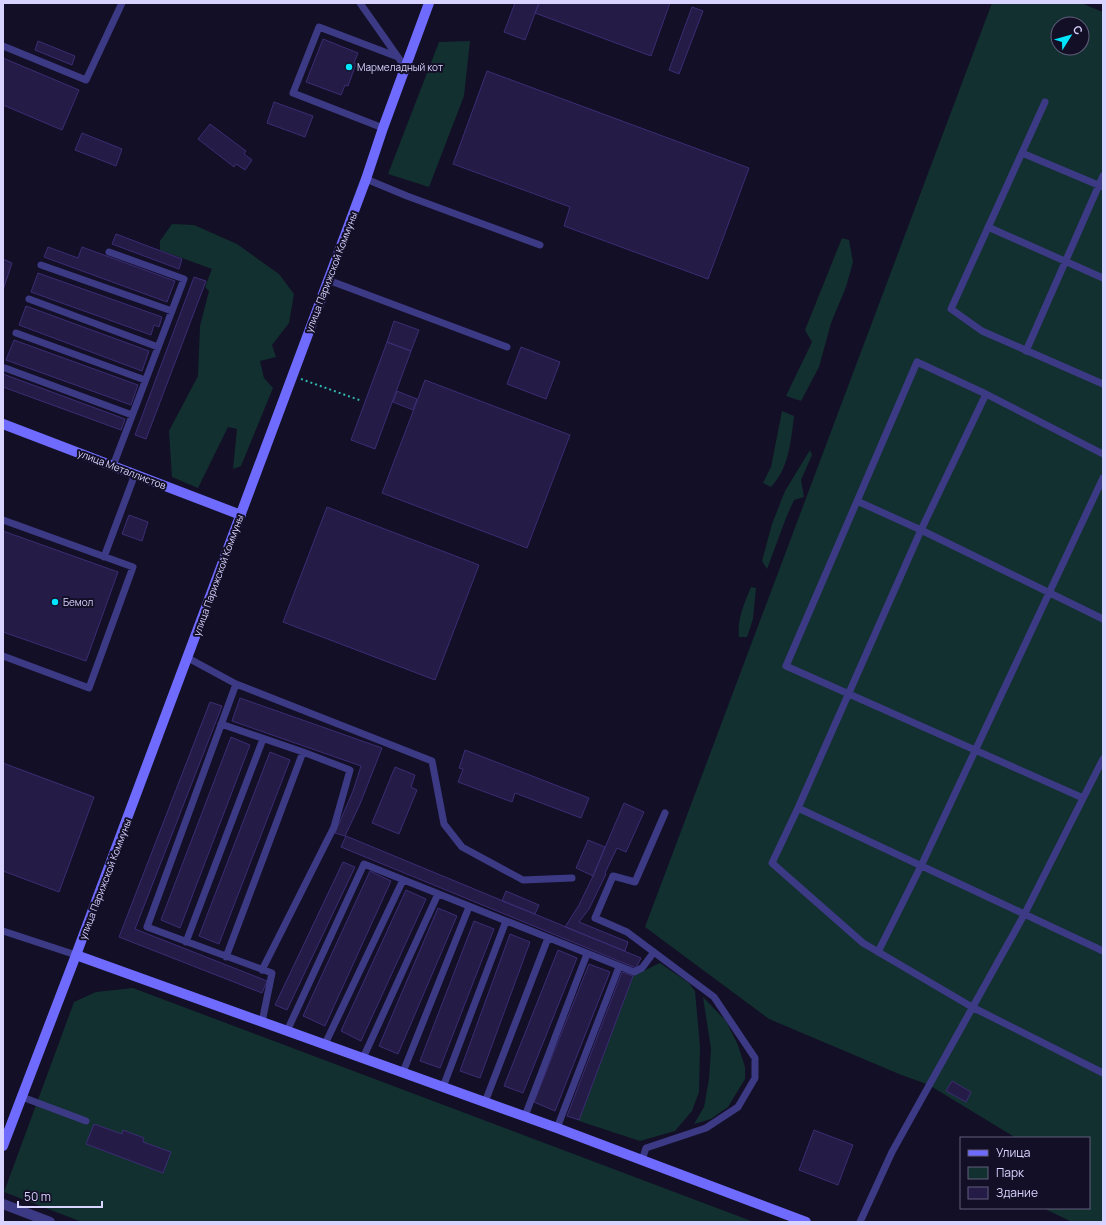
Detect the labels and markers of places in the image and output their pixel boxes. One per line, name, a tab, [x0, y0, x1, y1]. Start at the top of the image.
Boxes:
place label: Мармеладный кот	[357, 60, 443, 74]
marker: Мармеладный кот	[344, 62, 354, 72]
place label: Бемол	[63, 595, 94, 609]
marker: Бемол	[50, 597, 60, 607]

